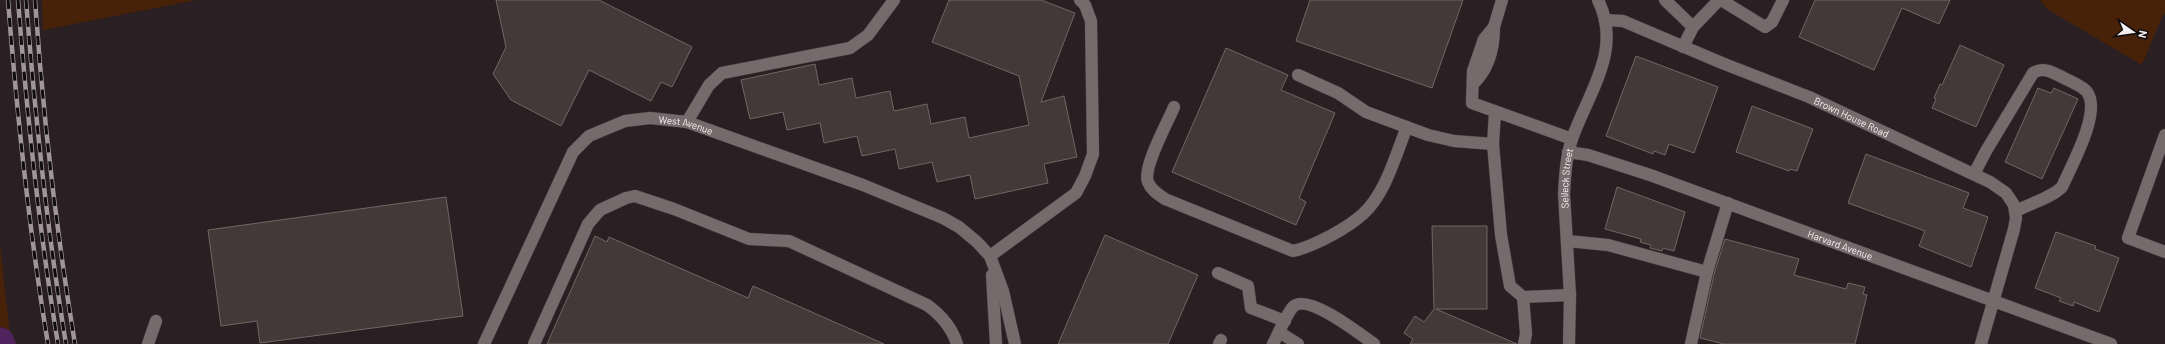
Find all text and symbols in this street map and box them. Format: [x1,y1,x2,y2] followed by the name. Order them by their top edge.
[2113,12,2153,52] north arrow
[2136,29,2150,39] text: N
[1812,94,1891,140] street label: Brown House Road
[658,113,715,137] street label: West Avenue
[1558,147,1575,209] street label: Selleck Street
[1806,227,1874,262] street label: Harvard Avenue

